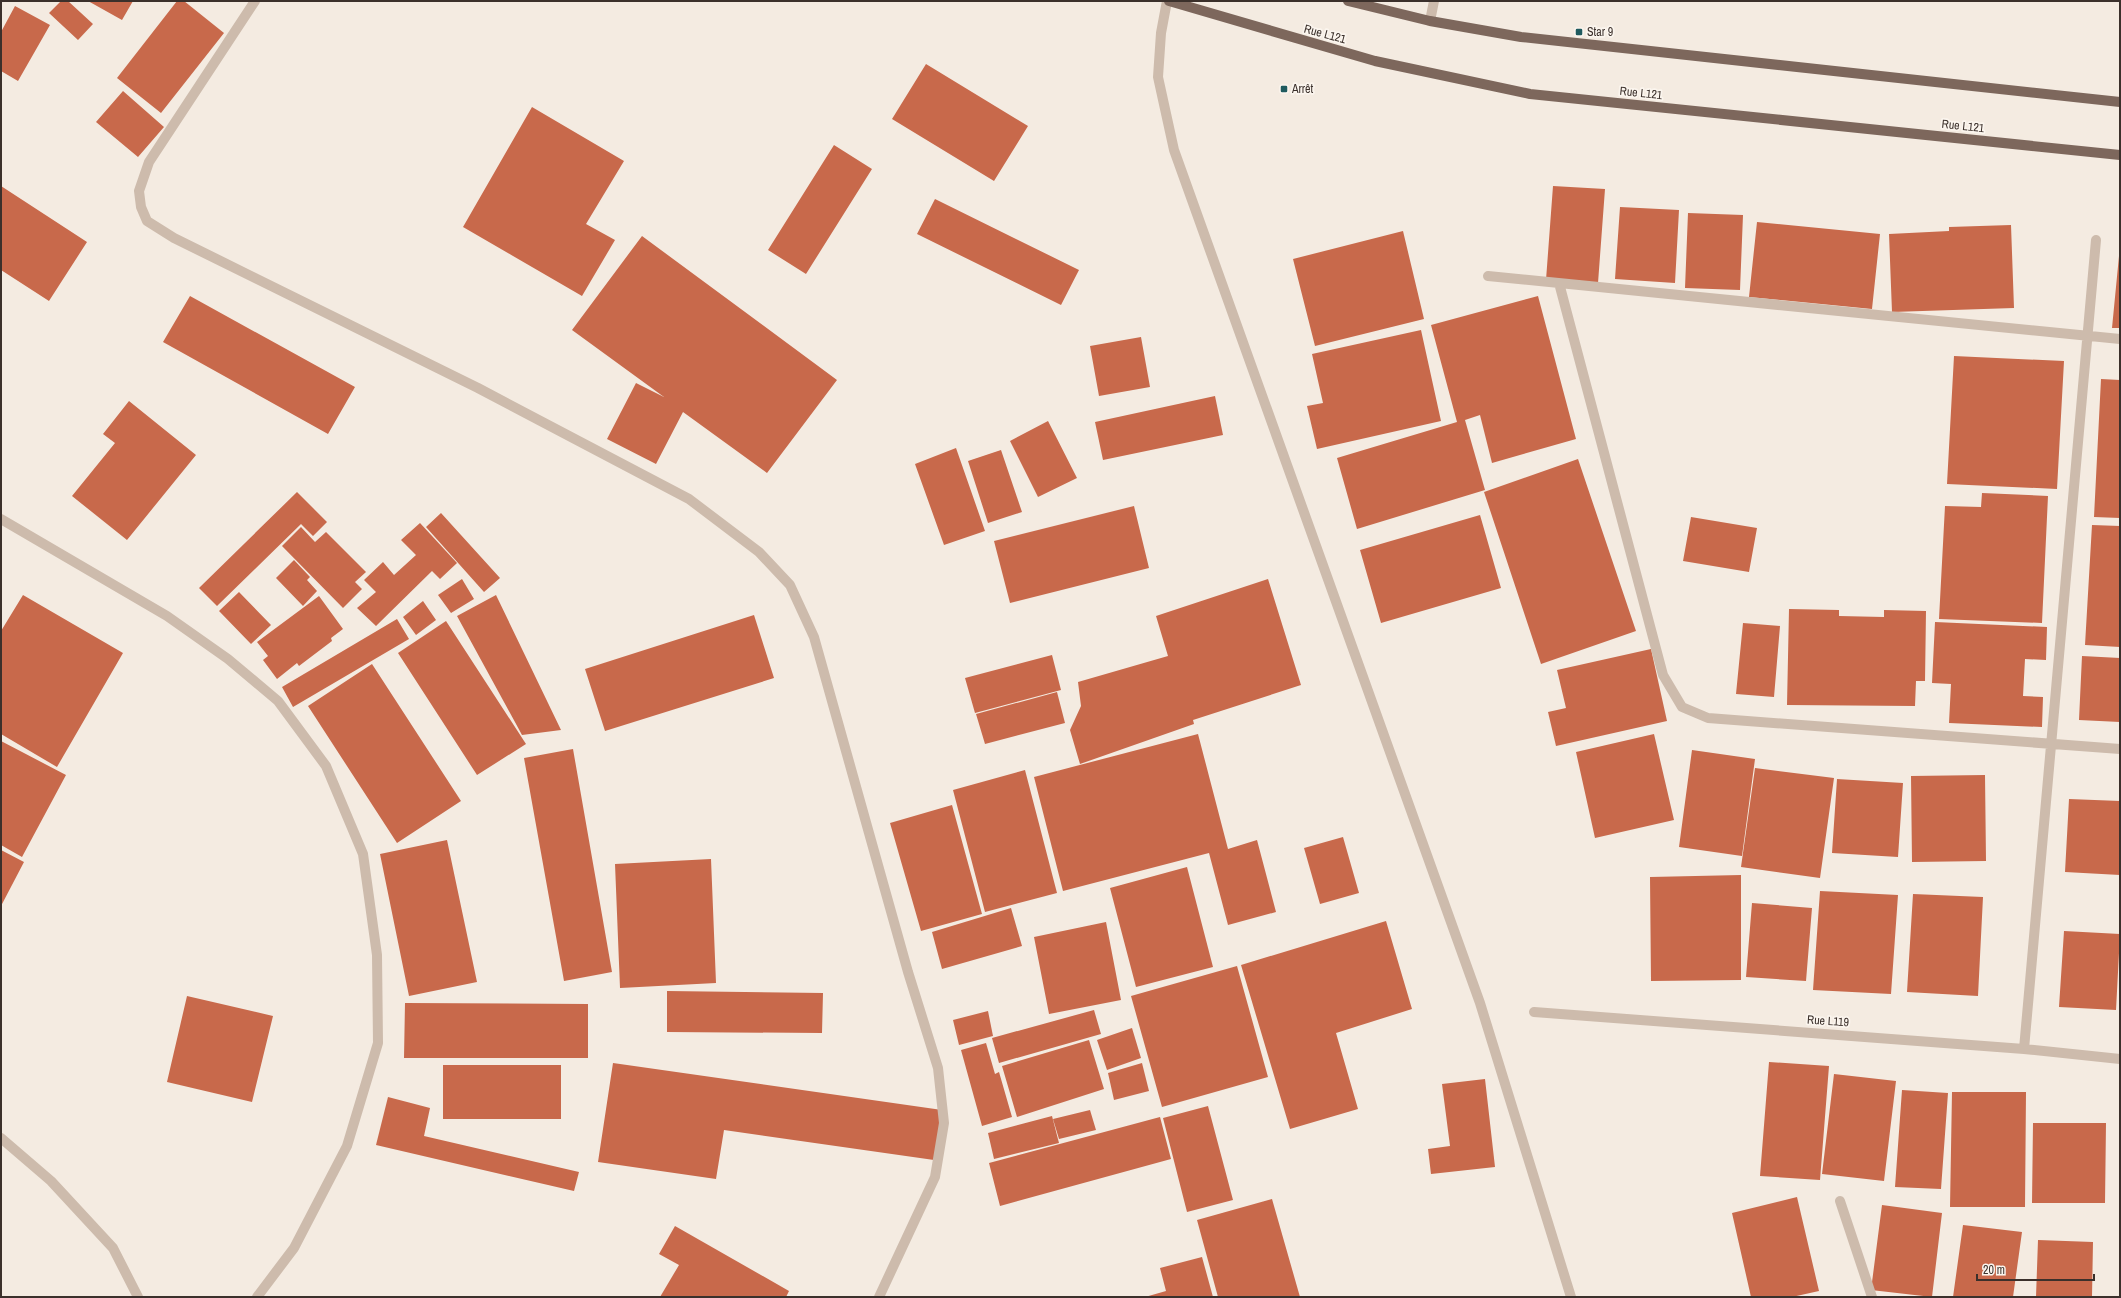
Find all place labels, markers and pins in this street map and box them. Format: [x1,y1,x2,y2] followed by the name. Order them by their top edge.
[1587,24,1613,40] place label: Star 9
[1574,27,1584,37] marker: Star 9
[1291,81,1314,97] place label: Arrêt
[1279,84,1289,94] marker: Arrêt

